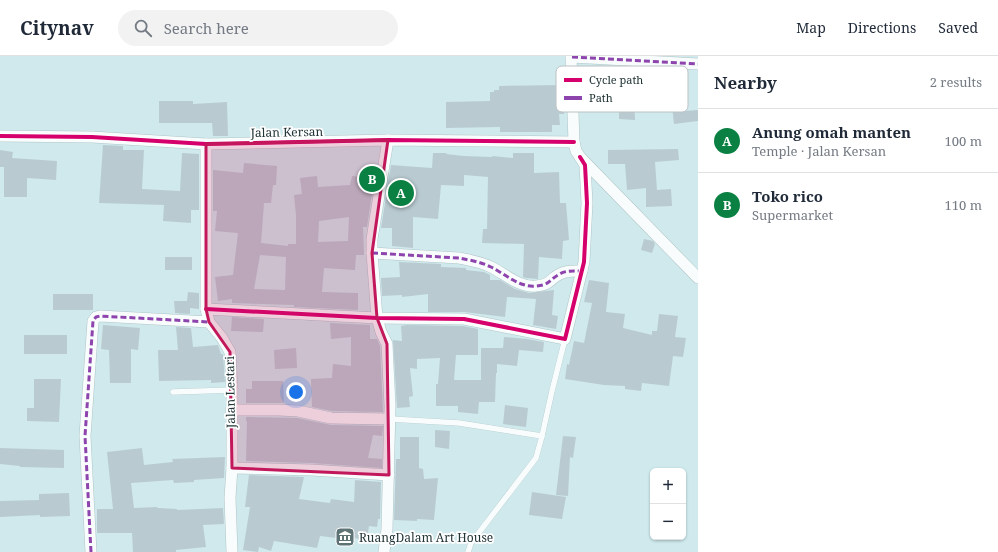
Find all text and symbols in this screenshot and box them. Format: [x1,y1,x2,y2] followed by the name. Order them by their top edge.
[118,10,398,46] search box
[20,15,94,41] text: Citynav
[132,17,154,39] icon: search
[164,18,249,38] text: Search here
[796,18,826,37] text: Map
[848,18,916,37] text: Directions
[938,18,978,37] text: Saved
[556,66,688,112] legend
[714,71,777,94] text: Nearby
[589,72,643,87] text: Cycle path
[930,73,982,91] text: 2 results
[589,90,613,105] text: Path
[752,122,911,142] text: Anung omah manten
[250,123,324,141] street label: Jalan Kersan
[722,132,732,150] text: A
[945,132,982,150] text: 100 m
[752,142,886,160] text: Temple · Jalan Kersan
[359,164,385,194] pin: B
[388,178,414,208] pin: A
[752,186,823,206] text: Toko rico
[723,196,731,214] text: B
[945,196,982,214] text: 110 m
[752,206,833,224] text: Supermarket
[221,356,239,429] street label: Jalan Lestari
[286,382,306,402] your location
[650,468,686,540] map controls
[650,468,686,504] button: +
[650,504,686,540] button: −
[334,526,356,548] museum icon: RuangDalam Art House
[359,529,493,546] place label: RuangDalam Art House

